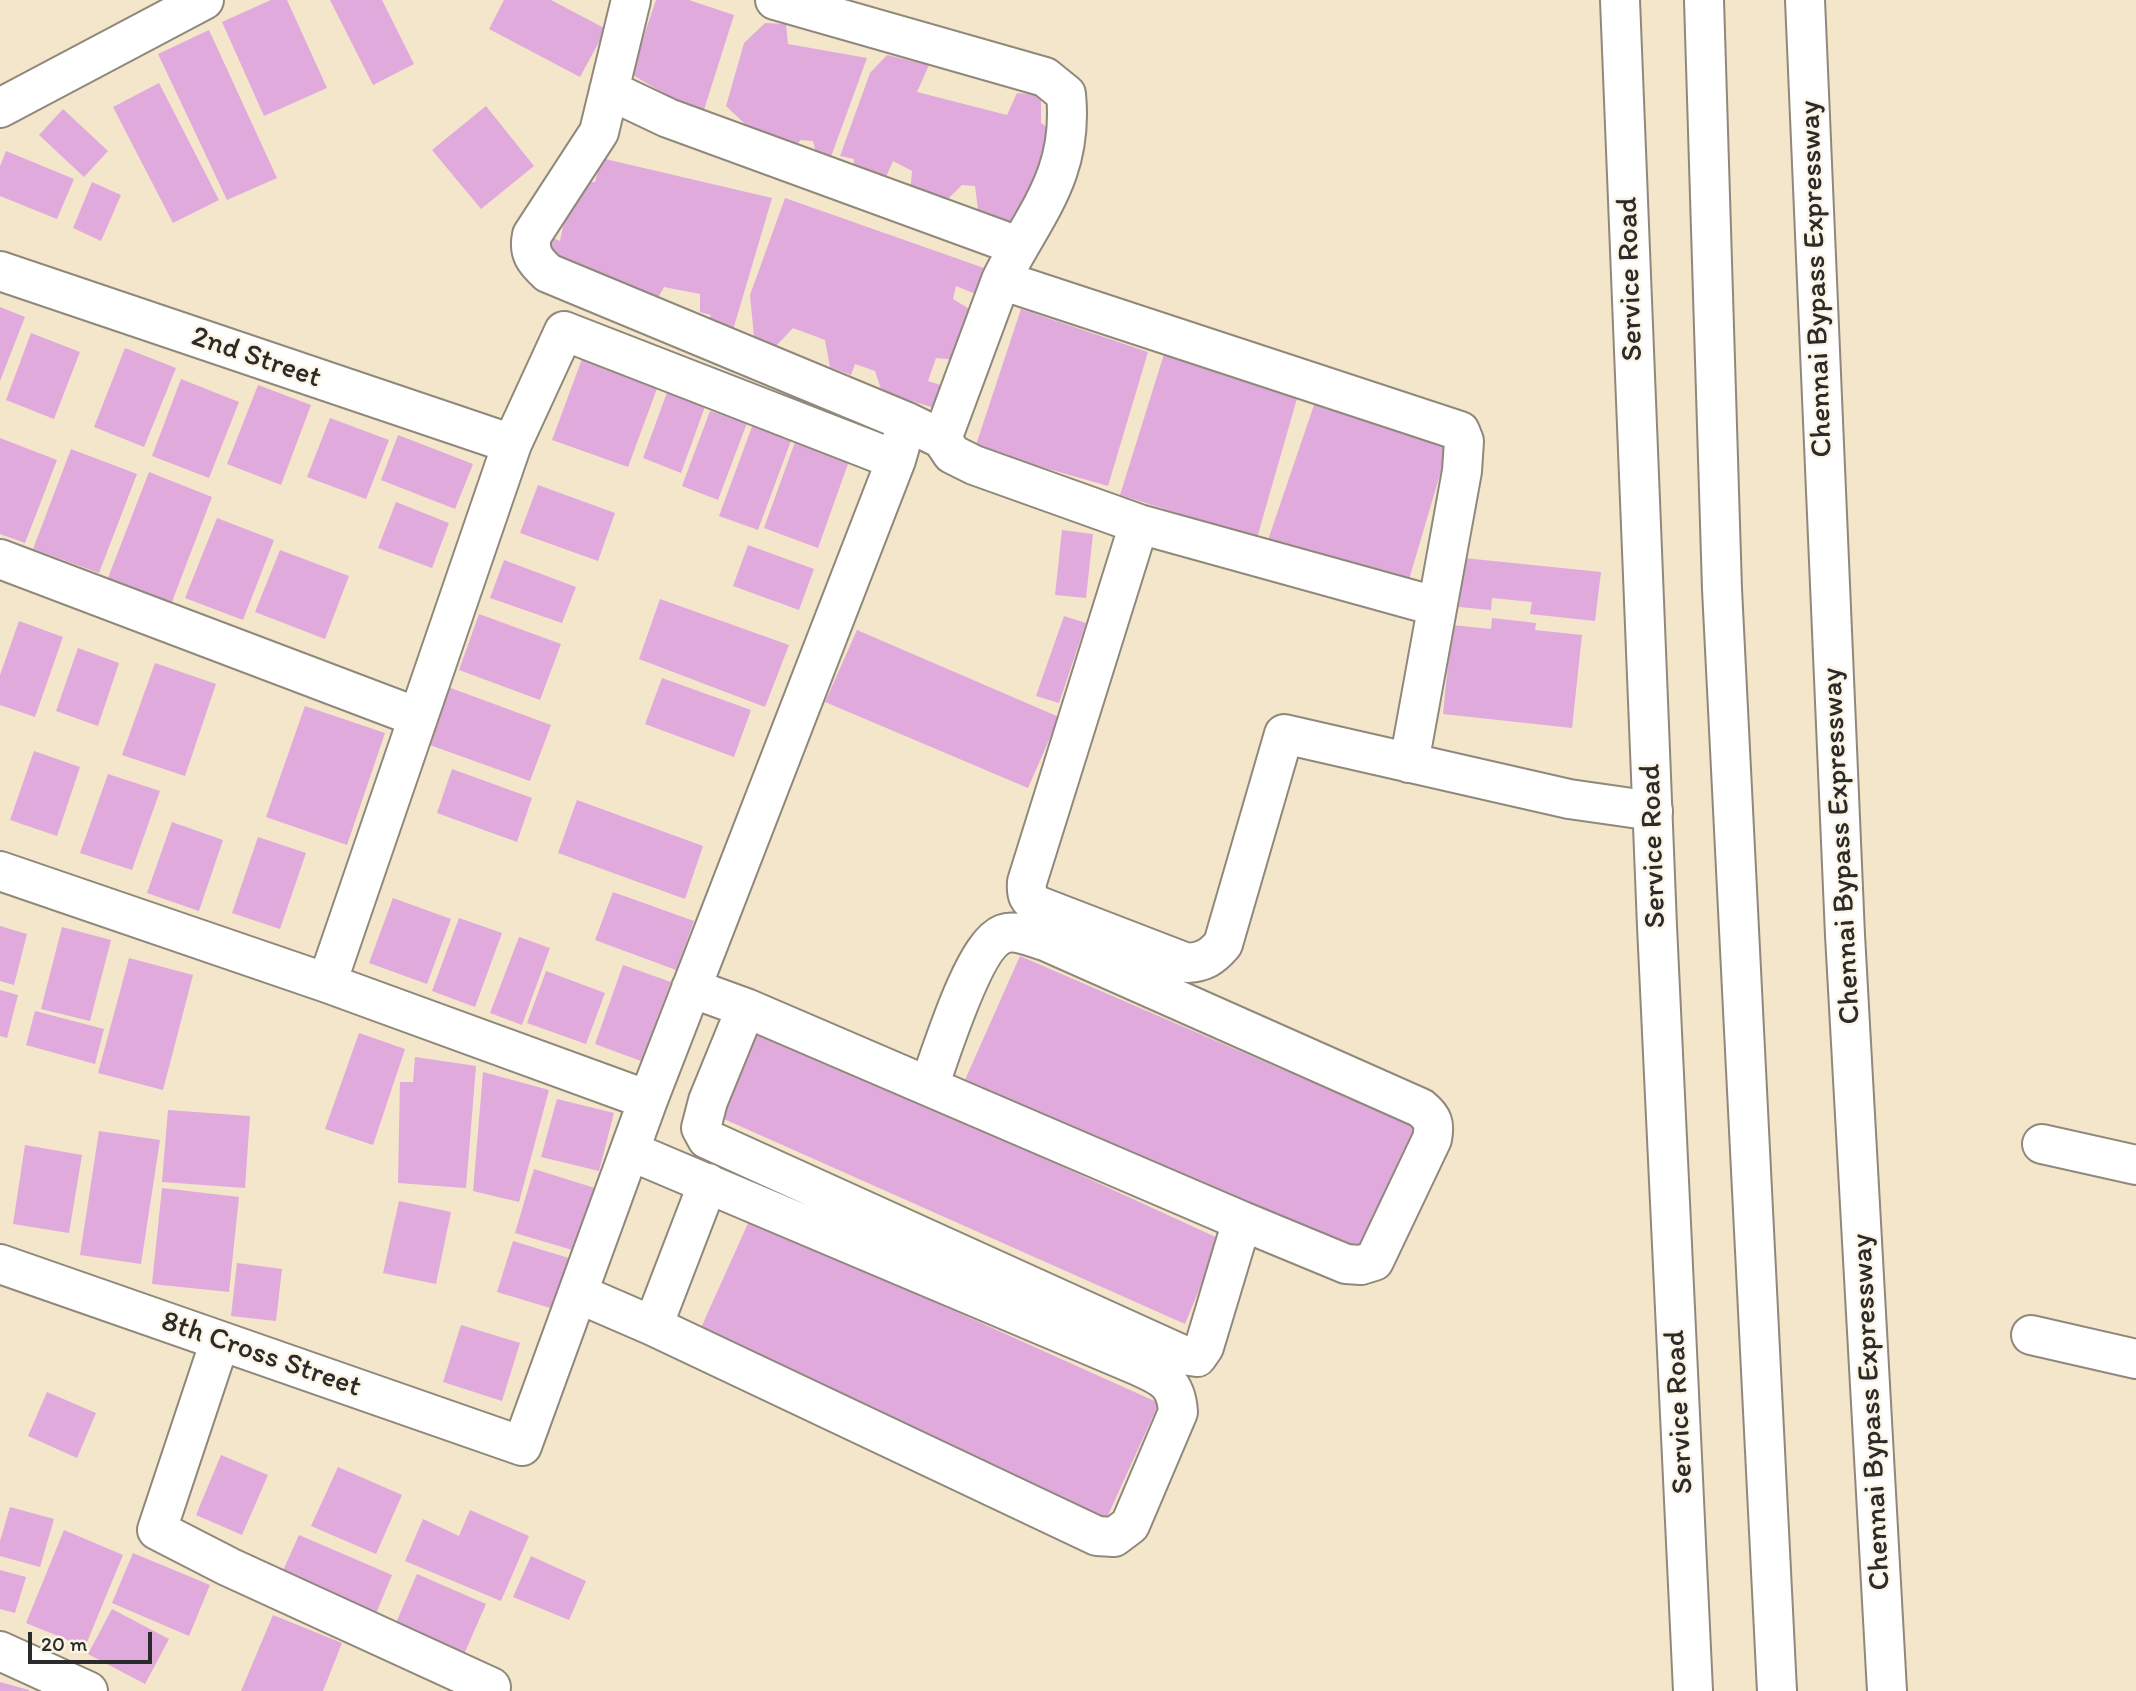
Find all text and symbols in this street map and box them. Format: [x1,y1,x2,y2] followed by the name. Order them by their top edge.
[1793,100,1841,458] street label: Chennai Bypass Expressway
[1610,196,1652,362] street label: Service Road
[186,319,326,397] street label: 2nd Street
[1815,667,1869,1025] street label: Chennai Bypass Expressway
[1633,763,1675,929] street label: Service Road
[1845,1233,1899,1591] street label: Chennai Bypass Expressway
[156,1304,366,1406] street label: 8th Cross Street
[1658,1329,1702,1495] street label: Service Road
[32,1618,156,1662] scale bar
[41,1631,87,1656] text: 20 m

